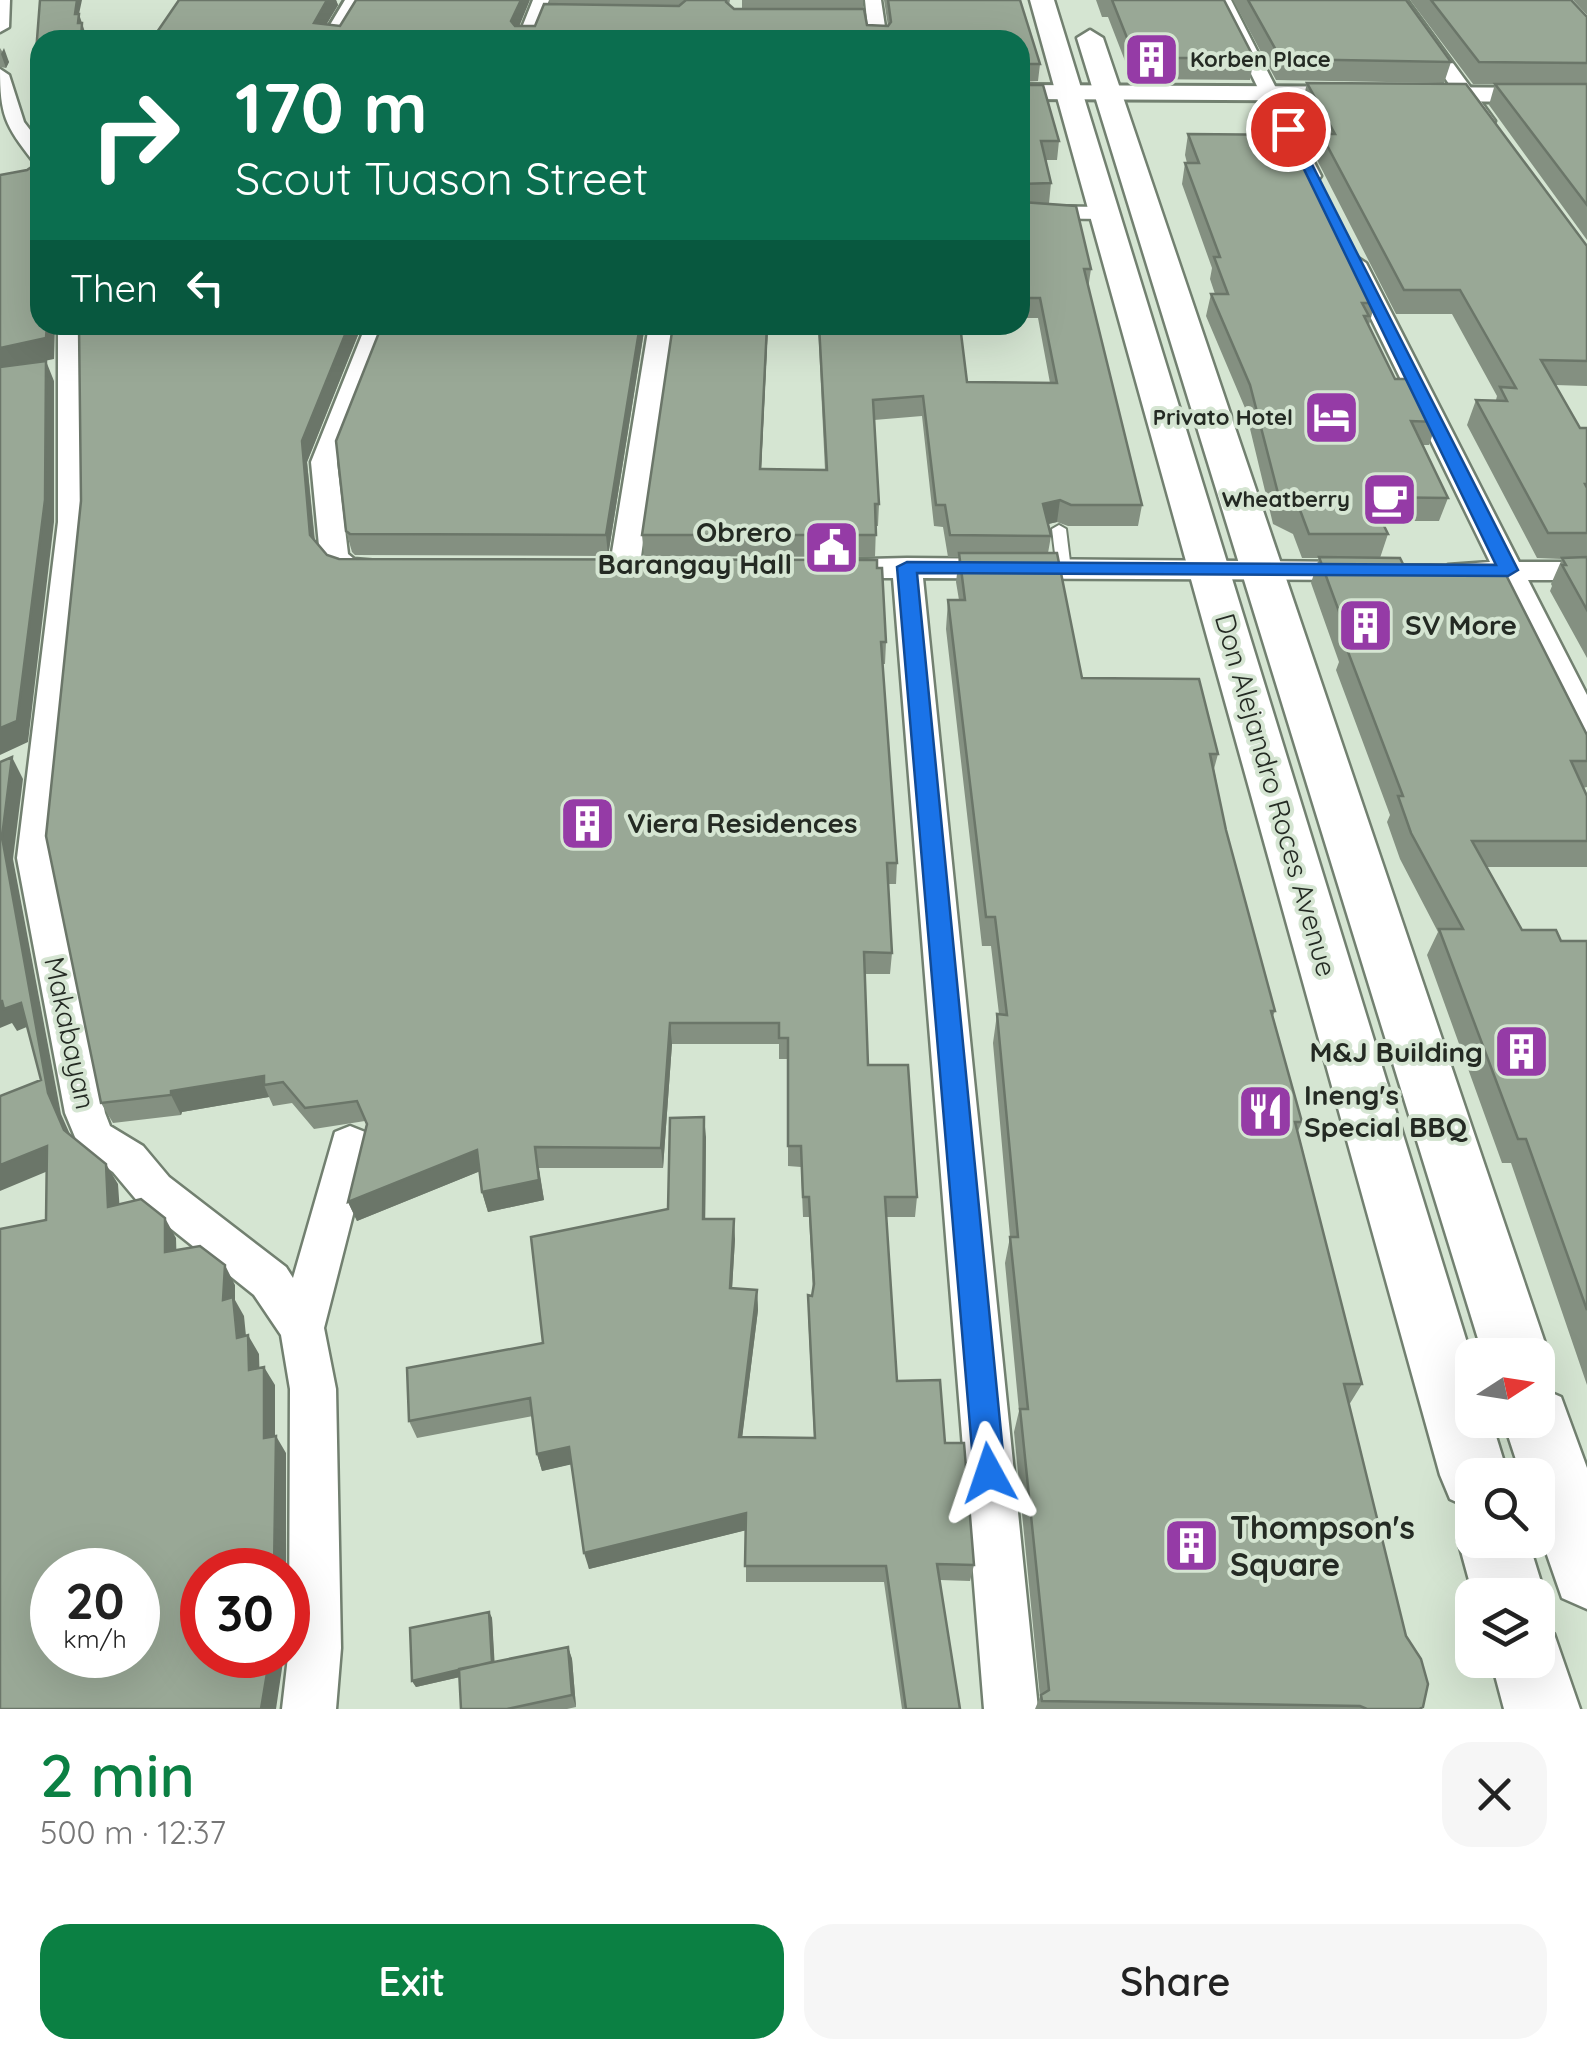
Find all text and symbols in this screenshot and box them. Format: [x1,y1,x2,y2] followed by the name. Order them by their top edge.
[1121,29,1181,89] building icon: Korben Place
[1190,45,1331,73] place label: Korben Place
[235,63,428,151] text: 170 m
[70,70,200,200] icon: right
[1246,87,1331,172] pin
[1261,102,1316,157] icon: arrive
[235,150,648,206] text: Scout Tuason Street
[178,260,233,315] icon: left
[70,264,158,312] text: Then
[1302,387,1362,447] hotel icon: Privato Hotel
[1153,403,1293,431] place label: Privato Hotel
[1359,469,1419,529] cafe icon: Wheatberry
[1222,485,1350,513] place label: Wheatberry
[598,514,792,581] place label: Obrero Barangay Hall
[801,518,861,578] public building icon: Obrero Barangay Hall
[1336,595,1396,655] building icon: SV More
[1405,607,1517,642] place label: SV More
[1208,609,1345,980] street label: Don Alejandro Roces Avenue
[558,793,618,853] building icon: Viera Residences
[627,805,857,840] place label: Viera Residences
[37,953,104,1112] street label: Makabayan
[1492,1022,1552,1082] building icon: M&J Building
[1310,1034,1483,1069] place label: M&J Building
[1304,1077,1468,1144] place label: Ineng's Special BBQ
[1235,1081,1295,1141] restaurant icon: Ineng's Special BBQ
[1455,1338,1555,1438] north arrow
[1455,1338,1555,1678] map controls
[937,1421,1041,1525] position arrow
[1455,1458,1555,1558] button: search
[1230,1507,1415,1584] place label: Thompson's Square
[1161,1516,1221,1576] building icon: Thompson's Square
[180,1548,310,1678] speed limit sign: 30
[65,1569,125,1632] text: 20
[1455,1578,1555,1678] button: layers
[63,1623,127,1654] text: km/h
[40,1737,195,1812] text: 2 min
[1442,1742,1547,1847] button: close
[40,1812,226,1852] text: 500 m · 12:37
[40,1924,784,2039] button: Exit
[804,1924,1547,2039] button: Share

